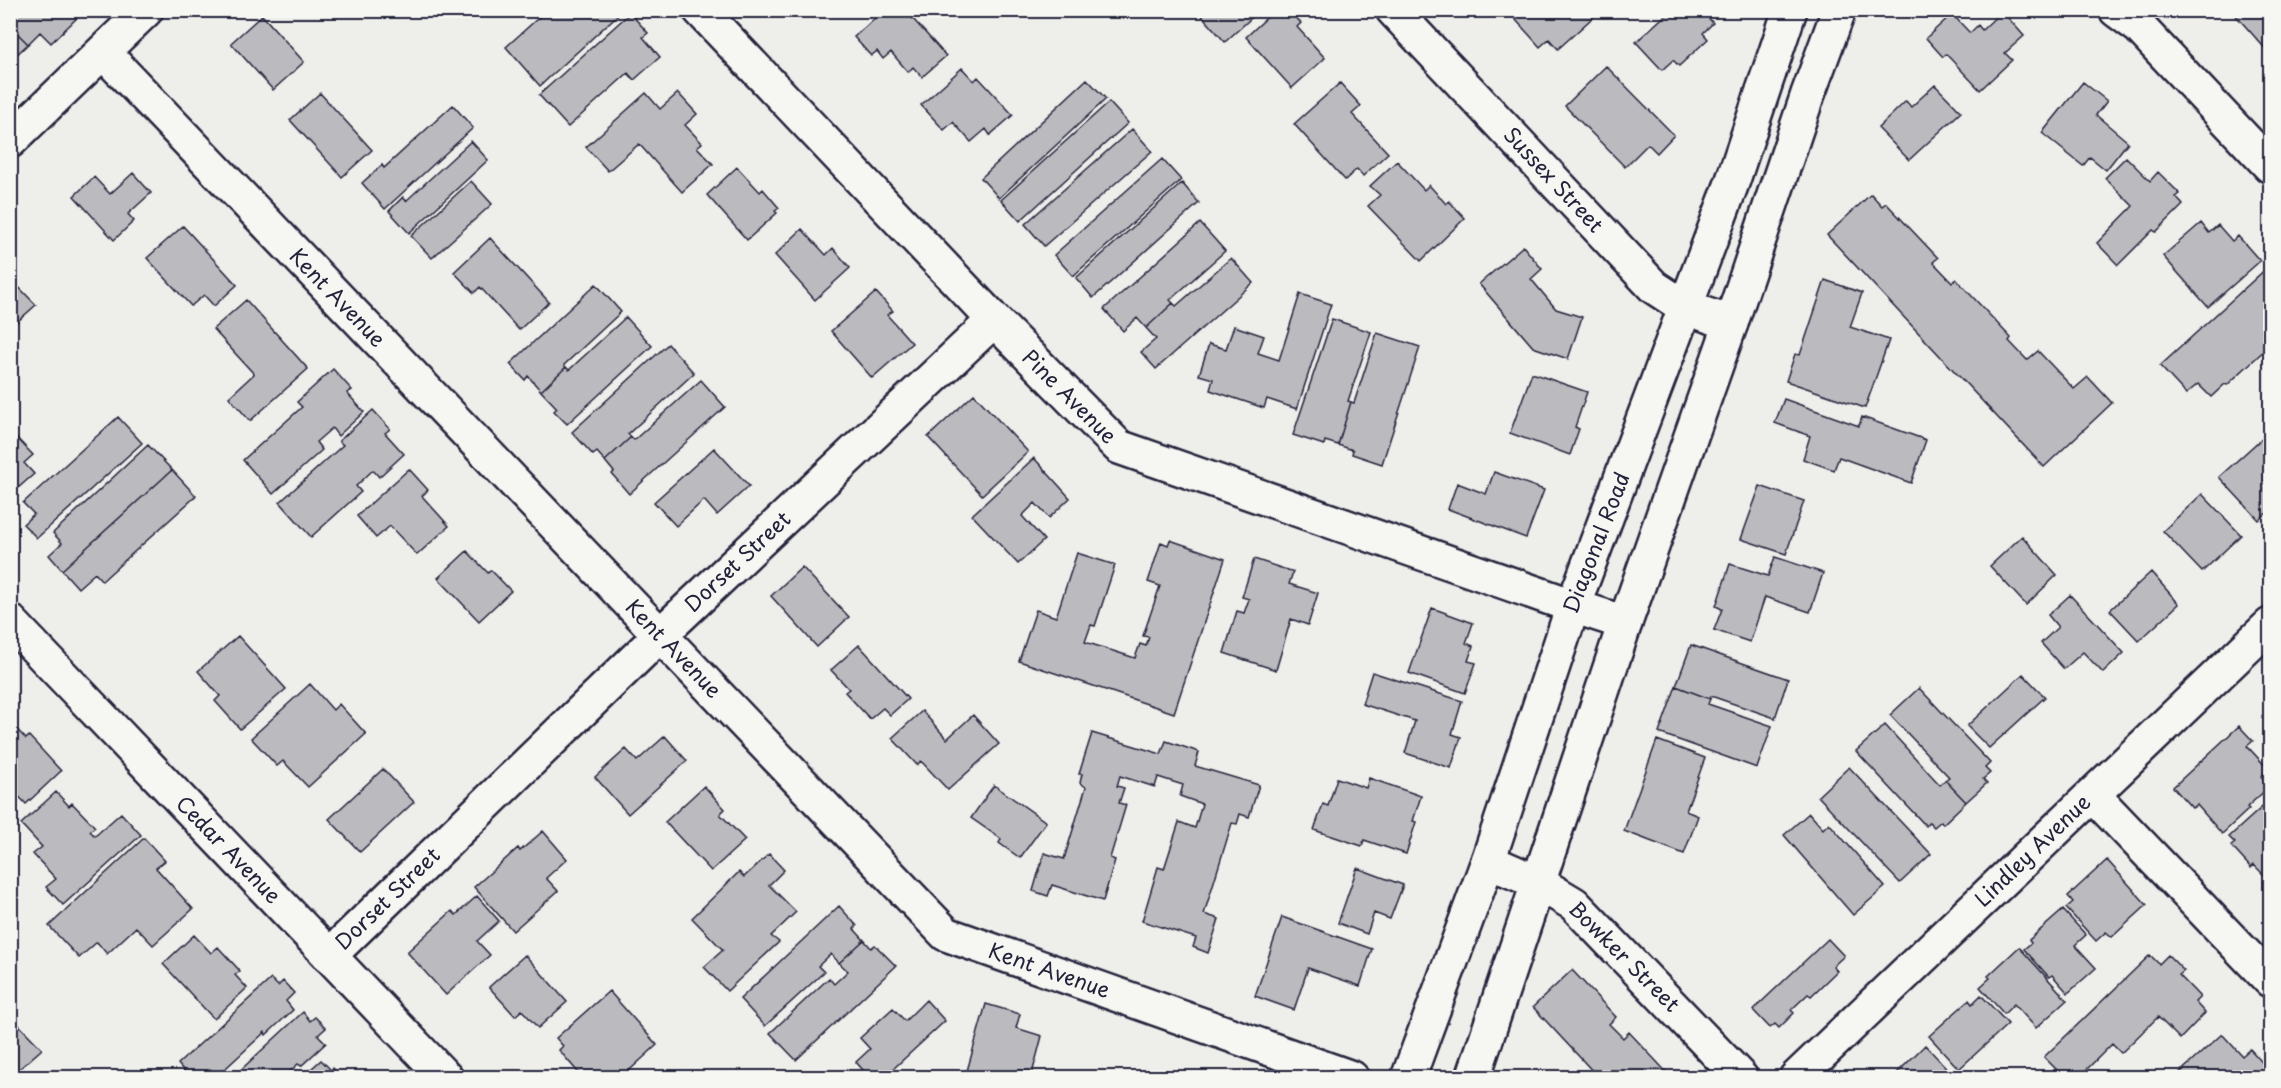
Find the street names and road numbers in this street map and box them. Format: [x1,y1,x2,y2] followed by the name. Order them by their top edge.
[1497,119,1612,239] street label: Sussex Street
[283,240,394,353] street label: Kent Avenue
[1016,341,1125,450] street label: Pine Avenue
[1554,467,1637,618] street label: Diagonal Road
[676,503,797,619] street label: Dorset Street
[619,591,730,704] street label: Kent Avenue
[1966,786,2097,913] street label: Lindley Avenue
[170,787,289,910] street label: Cedar Avenue
[327,839,447,956] street label: Dorset Street
[1563,893,1688,1018] street label: Bowker Street
[985,933,1115,1005] street label: Kent Avenue

